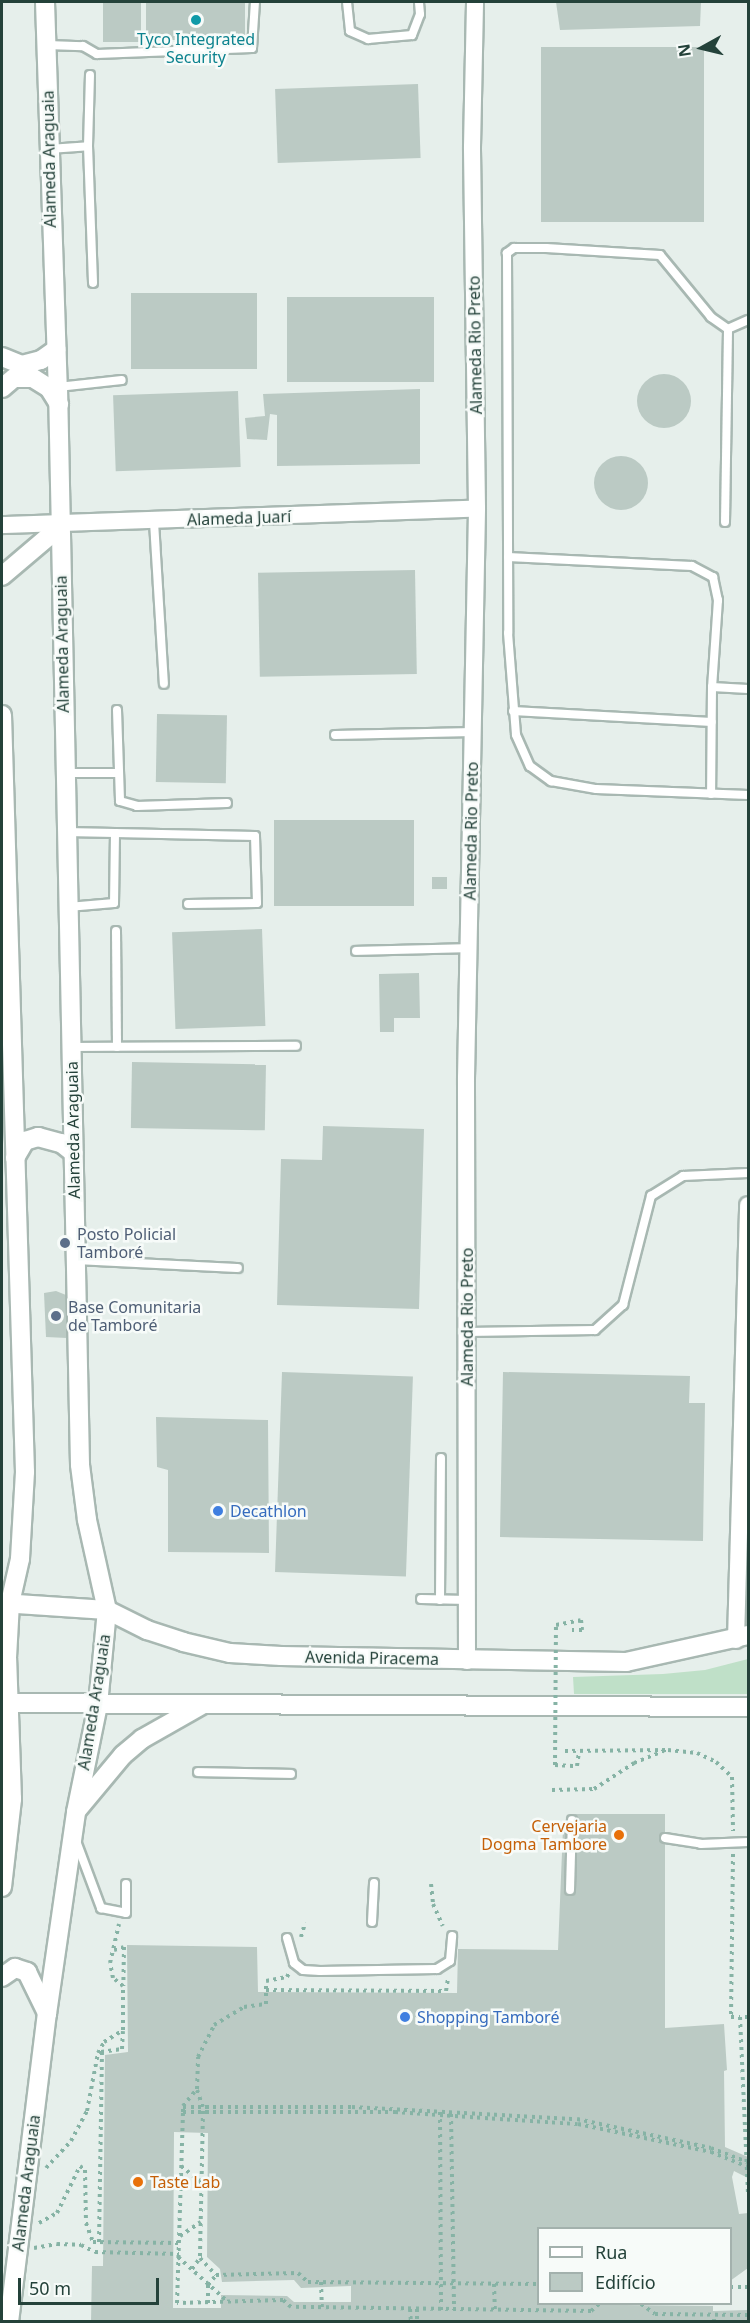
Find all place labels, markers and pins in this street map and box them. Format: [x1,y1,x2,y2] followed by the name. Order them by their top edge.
[189,13,203,27] marker: Tyco Integrated Security
[137,29,255,67] place label: Tyco Integrated Security
[77,1224,176,1262] place label: Posto Policial Tamboré
[58,1236,72,1250] marker: Posto Policial Tamboré
[68,1297,201,1335] place label: Base Comunitaria de Tamboré
[49,1309,63,1323] marker: Base Comunitaria de Tamboré
[230,1501,307,1521] place label: Decathlon
[211,1504,225,1518] marker: Decathlon
[481,1816,607,1854] place label: Cervejaria Dogma Tambore
[612,1828,626,1842] marker: Cervejaria Dogma Tambore
[417,2007,559,2027] place label: Shopping Tamboré
[398,2010,412,2024] marker: Shopping Tamboré
[150,2172,220,2192] place label: Taste Lab
[131,2175,145,2189] marker: Taste Lab

